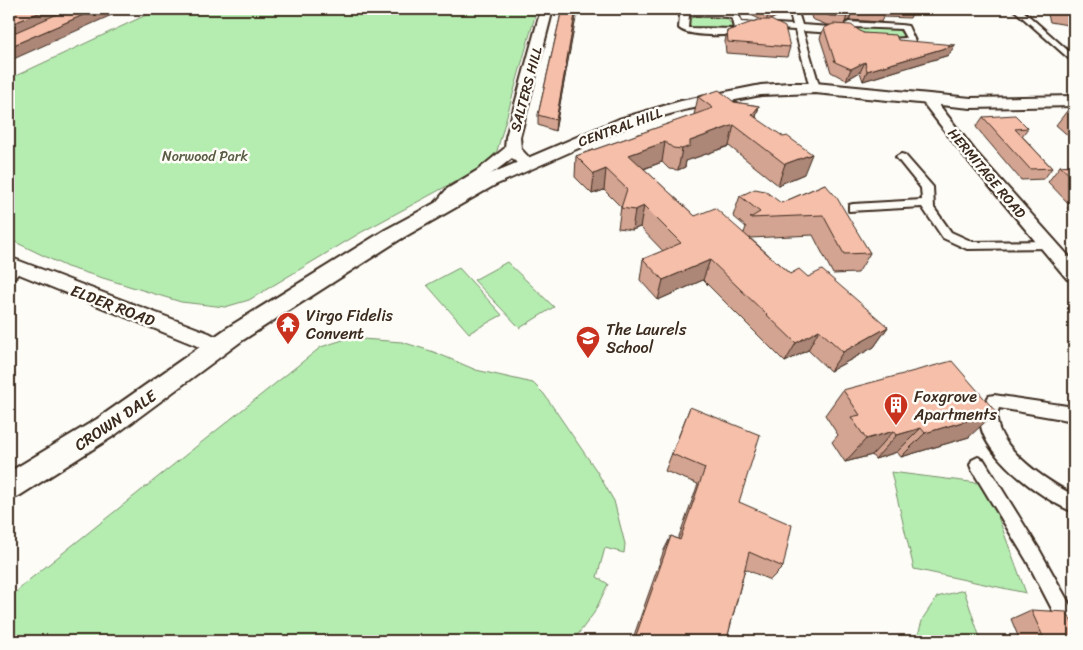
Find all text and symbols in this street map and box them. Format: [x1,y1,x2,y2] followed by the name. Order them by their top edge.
[503,43,550,135] street label: SALTERS HILL
[574,100,666,154] street label: CENTRAL HILL
[941,122,1033,225] street label: HERMITAGE ROAD
[162,144,249,169] park label: Norwood Park
[66,276,160,335] street label: ELDER ROAD
[306,301,394,348] place label: Virgo Fidelis Convent
[275,311,301,345] temple icon: Virgo Fidelis Convent
[606,315,687,362] place label: The Laurels School
[575,325,601,359] school or university icon: The Laurels School
[68,381,163,459] street label: CROWN DALE
[913,382,998,429] place label: Foxgrove Apartments
[883,392,909,426] building icon: Foxgrove Apartments

